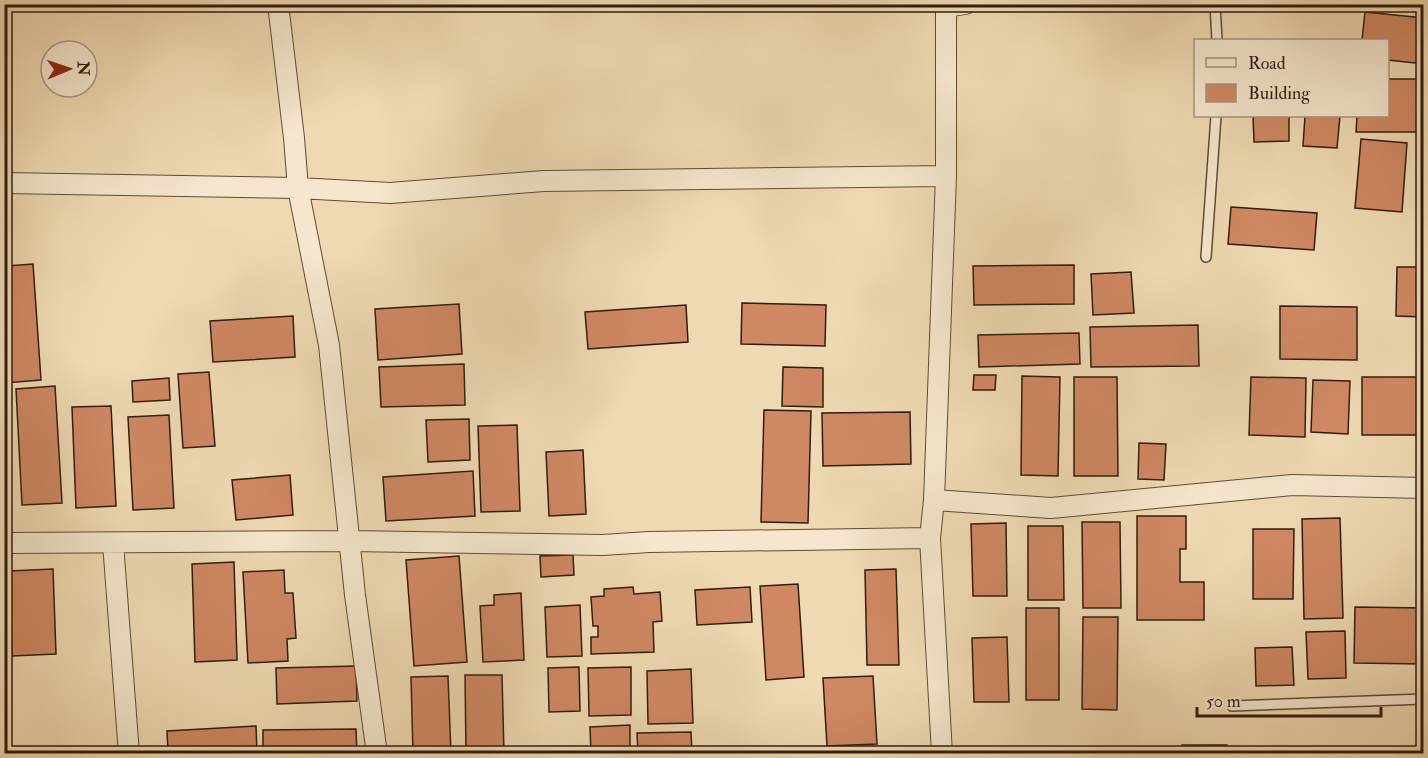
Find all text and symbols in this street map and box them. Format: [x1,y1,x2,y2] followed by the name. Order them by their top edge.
[39,39,99,99] north arrow
[1194,39,1389,117] legend
[1248,52,1286,75] text: Road
[73,60,93,77] text: N
[1248,82,1311,105] text: Building
[1197,680,1382,718] scale bar
[1206,690,1241,713] text: 50 m

